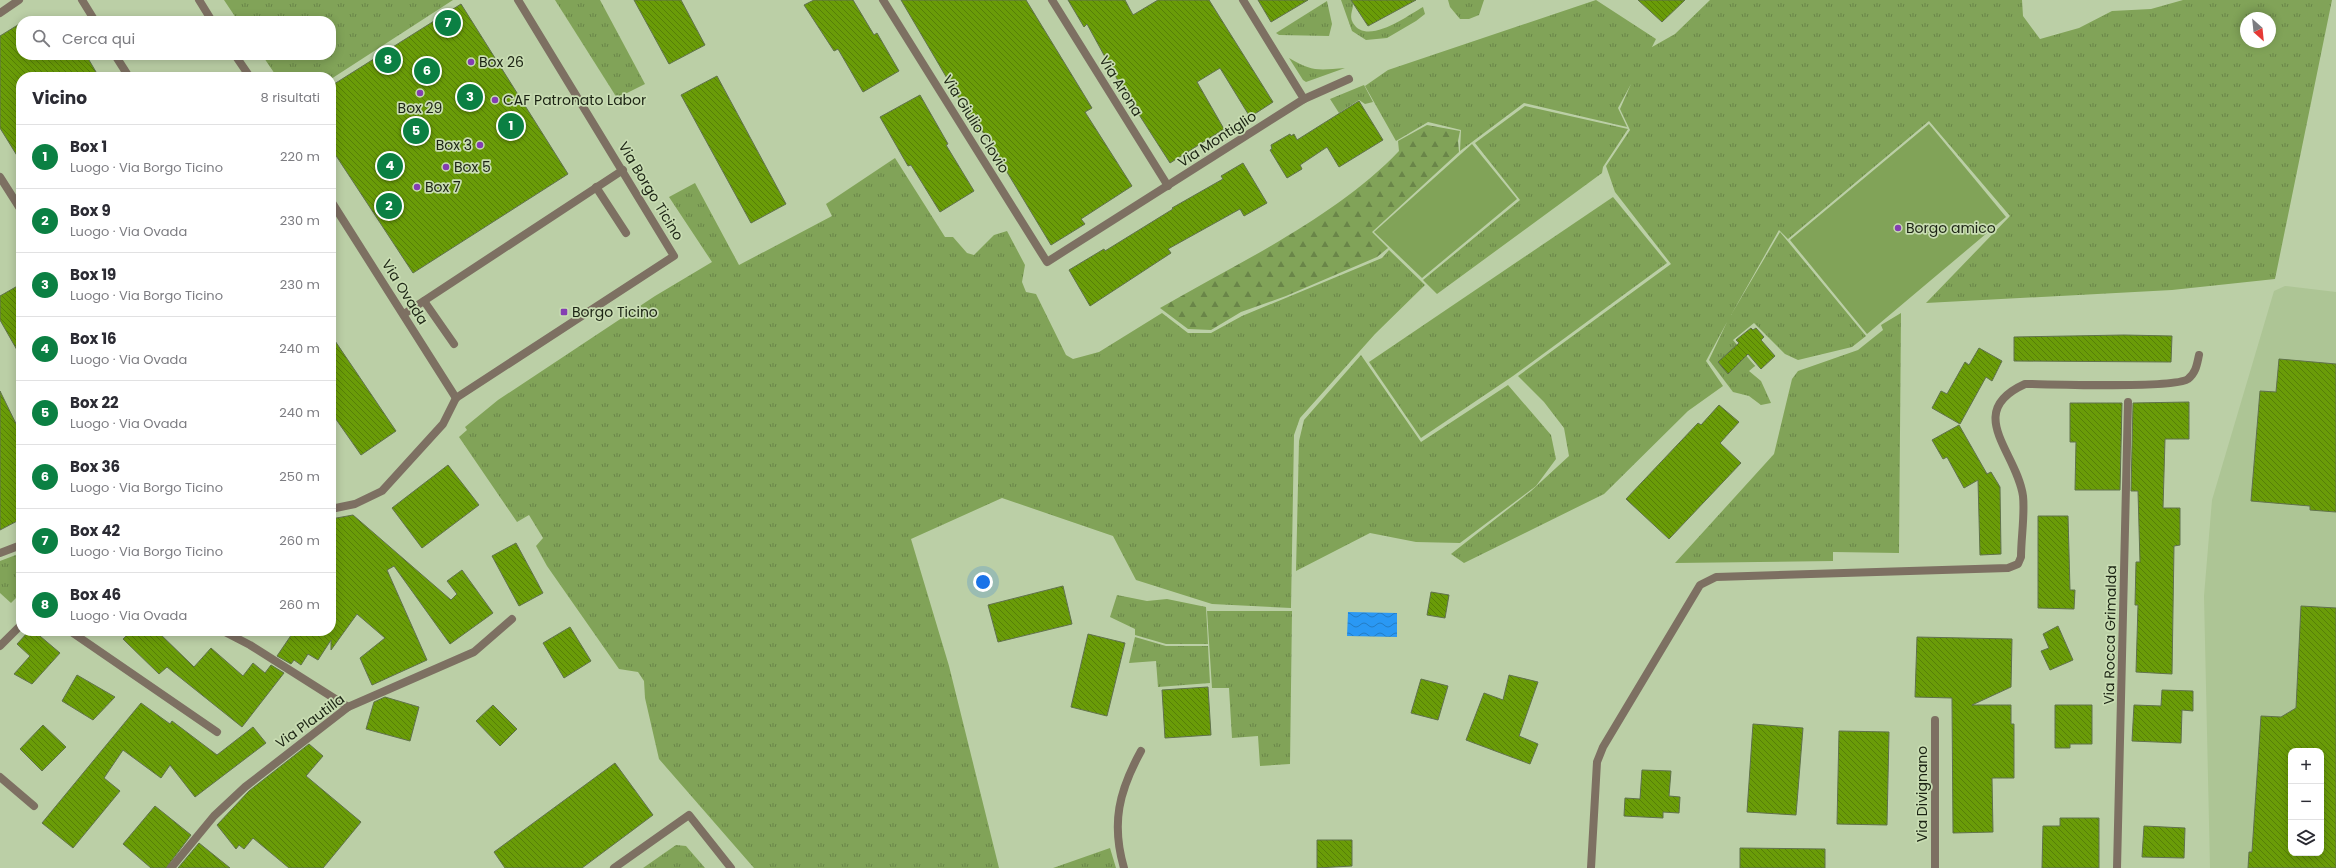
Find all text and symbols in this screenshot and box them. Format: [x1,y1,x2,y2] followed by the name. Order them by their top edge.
[435,8,461,38] pin: 7
[2240,12,2276,48] north arrow
[16,16,336,60] search box
[30,27,52,49] icon: search
[62,28,135,49] text: Cerca qui
[375,45,401,75] pin: 8
[479,52,524,72] place label: Box 26
[1094,52,1148,120] street label: Via Arona
[414,56,440,86] pin: 6
[466,57,476,67] marker: Box 26
[938,71,1014,177] street label: Via Giulio Clovio
[457,82,483,112] pin: 3
[32,86,87,110] text: Vicino
[261,88,320,107] text: 8 risultati
[415,88,425,98] marker: Box 29
[503,90,646,110] place label: CAF Patronato Labor
[490,95,500,105] marker: CAF Patronato Labor
[398,98,442,118] place label: Box 29
[1174,106,1260,172] street label: Via Montiglio
[498,111,524,141] pin: 1
[403,116,429,146] pin: 5
[436,135,472,155] place label: Box 3
[70,136,107,157] text: Box 1
[614,138,688,244] street label: Via Borgo Ticino
[475,140,485,150] marker: Box 3
[43,147,47,166] text: 1
[280,147,320,166] text: 220 m
[377,151,403,181] pin: 4
[454,157,491,177] place label: Box 5
[70,158,223,177] text: Luogo · Via Borgo Ticino
[441,162,451,172] marker: Box 5
[425,177,461,197] place label: Box 7
[412,182,422,192] marker: Box 7
[376,191,402,221] pin: 2
[70,200,111,221] text: Box 9
[41,211,49,230] text: 2
[280,211,320,230] text: 230 m
[1906,218,1996,238] place label: Borgo amico
[70,222,187,241] text: Luogo · Via Ovada
[1893,223,1903,233] marker: Borgo amico
[377,256,433,328] street label: Via Ovada
[70,264,116,285] text: Box 19
[41,275,49,294] text: 3
[280,275,320,294] text: 230 m
[70,286,223,305] text: Luogo · Via Borgo Ticino
[572,302,658,322] place label: Borgo Ticino
[559,307,569,317] marker: Borgo Ticino
[70,328,117,349] text: Box 16
[41,339,49,358] text: 4
[279,339,320,358] text: 240 m
[70,350,187,369] text: Luogo · Via Ovada
[70,392,119,413] text: Box 22
[41,403,49,422] text: 5
[279,403,320,422] text: 240 m
[70,414,187,433] text: Luogo · Via Ovada
[70,456,120,477] text: Box 36
[41,467,49,486] text: 6
[279,467,320,486] text: 250 m
[70,478,223,497] text: Luogo · Via Borgo Ticino
[70,520,120,541] text: Box 42
[42,531,48,550] text: 7
[279,531,320,550] text: 260 m
[70,542,223,561] text: Luogo · Via Borgo Ticino
[2099,565,2121,705] street label: Via Rocca Grimalda
[973,572,993,592] your location
[70,584,121,605] text: Box 46
[41,595,49,614] text: 8
[279,595,320,614] text: 260 m
[70,606,187,625] text: Luogo · Via Ovada
[271,689,349,753] street label: Via Plautilla
[1912,746,1932,842] street label: Via Divignano
[2288,748,2324,856] map controls
[2288,748,2324,784] button: +
[2288,784,2324,820] button: −
[2288,820,2324,856] button: layers

